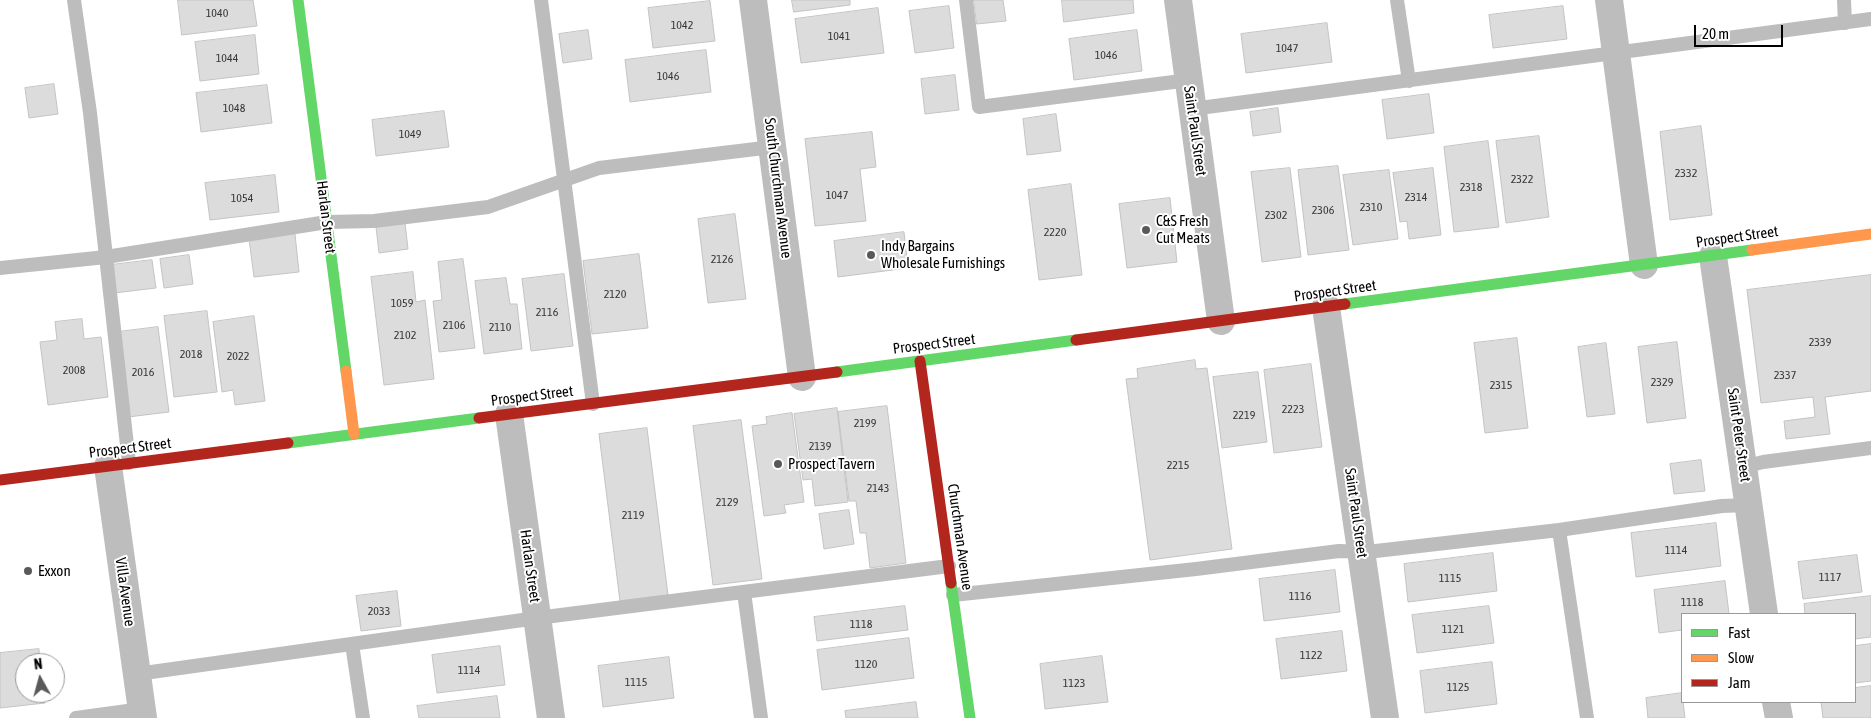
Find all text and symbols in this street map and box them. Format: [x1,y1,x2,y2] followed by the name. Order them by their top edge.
[206,6,228,20] house number: 1040
[1696,15,1785,47] scale bar
[671,18,693,32] house number: 1042
[1702,25,1729,42] text: 20 m
[828,29,850,43] house number: 1041
[1276,41,1298,55] house number: 1047
[1095,48,1117,62] house number: 1046
[216,51,238,65] house number: 1044
[657,69,679,83] house number: 1046
[1180,85,1210,177] street label: Saint Paul Street
[223,101,245,115] house number: 1048
[760,117,796,259] street label: South Churchman Avenue
[399,127,421,141] house number: 1049
[1675,166,1697,180] house number: 2332
[1511,172,1533,186] house number: 2322
[313,180,339,254] street label: Harlan Street
[1460,180,1482,194] house number: 2318
[826,188,848,202] house number: 1047
[1405,190,1427,204] house number: 2314
[231,191,253,205] house number: 1054
[1360,200,1382,214] house number: 2310
[1312,203,1334,217] house number: 2306
[1265,208,1287,222] house number: 2302
[1156,212,1210,247] place label: C&S Fresh Cut Meats
[1695,222,1779,252] street label: Prospect Street
[1140,224,1152,236] marker: C&S Fresh Cut Meats
[1044,225,1066,239] house number: 2220
[881,237,1005,272] place label: Indy Bargains Wholesale Furnishings
[865,249,877,261] marker: Indy Bargains Wholesale Furnishings
[711,252,733,266] house number: 2126
[1293,276,1377,306] street label: Prospect Street
[604,287,626,301] house number: 2120
[391,296,413,310] house number: 1059
[536,305,558,319] house number: 2116
[443,318,465,332] house number: 2106
[489,320,511,334] house number: 2110
[394,328,416,342] house number: 2102
[892,330,976,358] street label: Prospect Street
[1809,335,1831,349] house number: 2339
[180,347,202,361] house number: 2018
[227,349,249,363] house number: 2022
[63,363,85,377] house number: 2008
[132,365,154,379] house number: 2016
[1774,368,1796,382] house number: 2337
[1651,375,1673,389] house number: 2329
[1490,378,1512,392] house number: 2315
[490,382,574,410] street label: Prospect Street
[1723,387,1755,483] street label: Saint Peter Street
[1282,402,1304,416] house number: 2223
[1233,408,1255,422] house number: 2219
[854,416,876,430] house number: 2199
[88,434,172,462] street label: Prospect Street
[809,439,831,453] house number: 2139
[788,455,875,473] place label: Prospect Tavern
[772,458,784,470] marker: Prospect Tavern
[1167,458,1189,472] house number: 2215
[1341,467,1371,559] street label: Saint Paul Street
[867,481,889,495] house number: 2143
[944,483,976,591] street label: Churchman Avenue
[716,495,738,509] house number: 2129
[622,508,644,522] house number: 2119
[516,528,544,604] street label: Harlan Street
[1665,543,1687,557] house number: 1114
[111,556,139,628] street label: Villa Avenue
[38,562,71,580] place label: Exxon
[22,565,34,577] marker: Exxon
[1819,570,1841,584] house number: 1117
[1439,571,1461,585] house number: 1115
[1289,589,1311,603] house number: 1116
[1681,595,1703,609] house number: 1118
[368,604,390,618] house number: 2033
[1681,613,1856,703] legend
[850,617,872,631] house number: 1118
[1442,622,1464,636] house number: 1121
[1728,624,1750,641] text: Fast
[1300,648,1322,662] house number: 1122
[1728,649,1754,666] text: Slow
[15,653,65,703] north arrow
[33,656,43,673] text: N
[855,657,877,671] house number: 1120
[458,663,480,677] house number: 1114
[1728,674,1751,691] text: Jam
[625,675,647,689] house number: 1115
[1063,676,1085,690] house number: 1123
[1447,680,1469,694] house number: 1125

